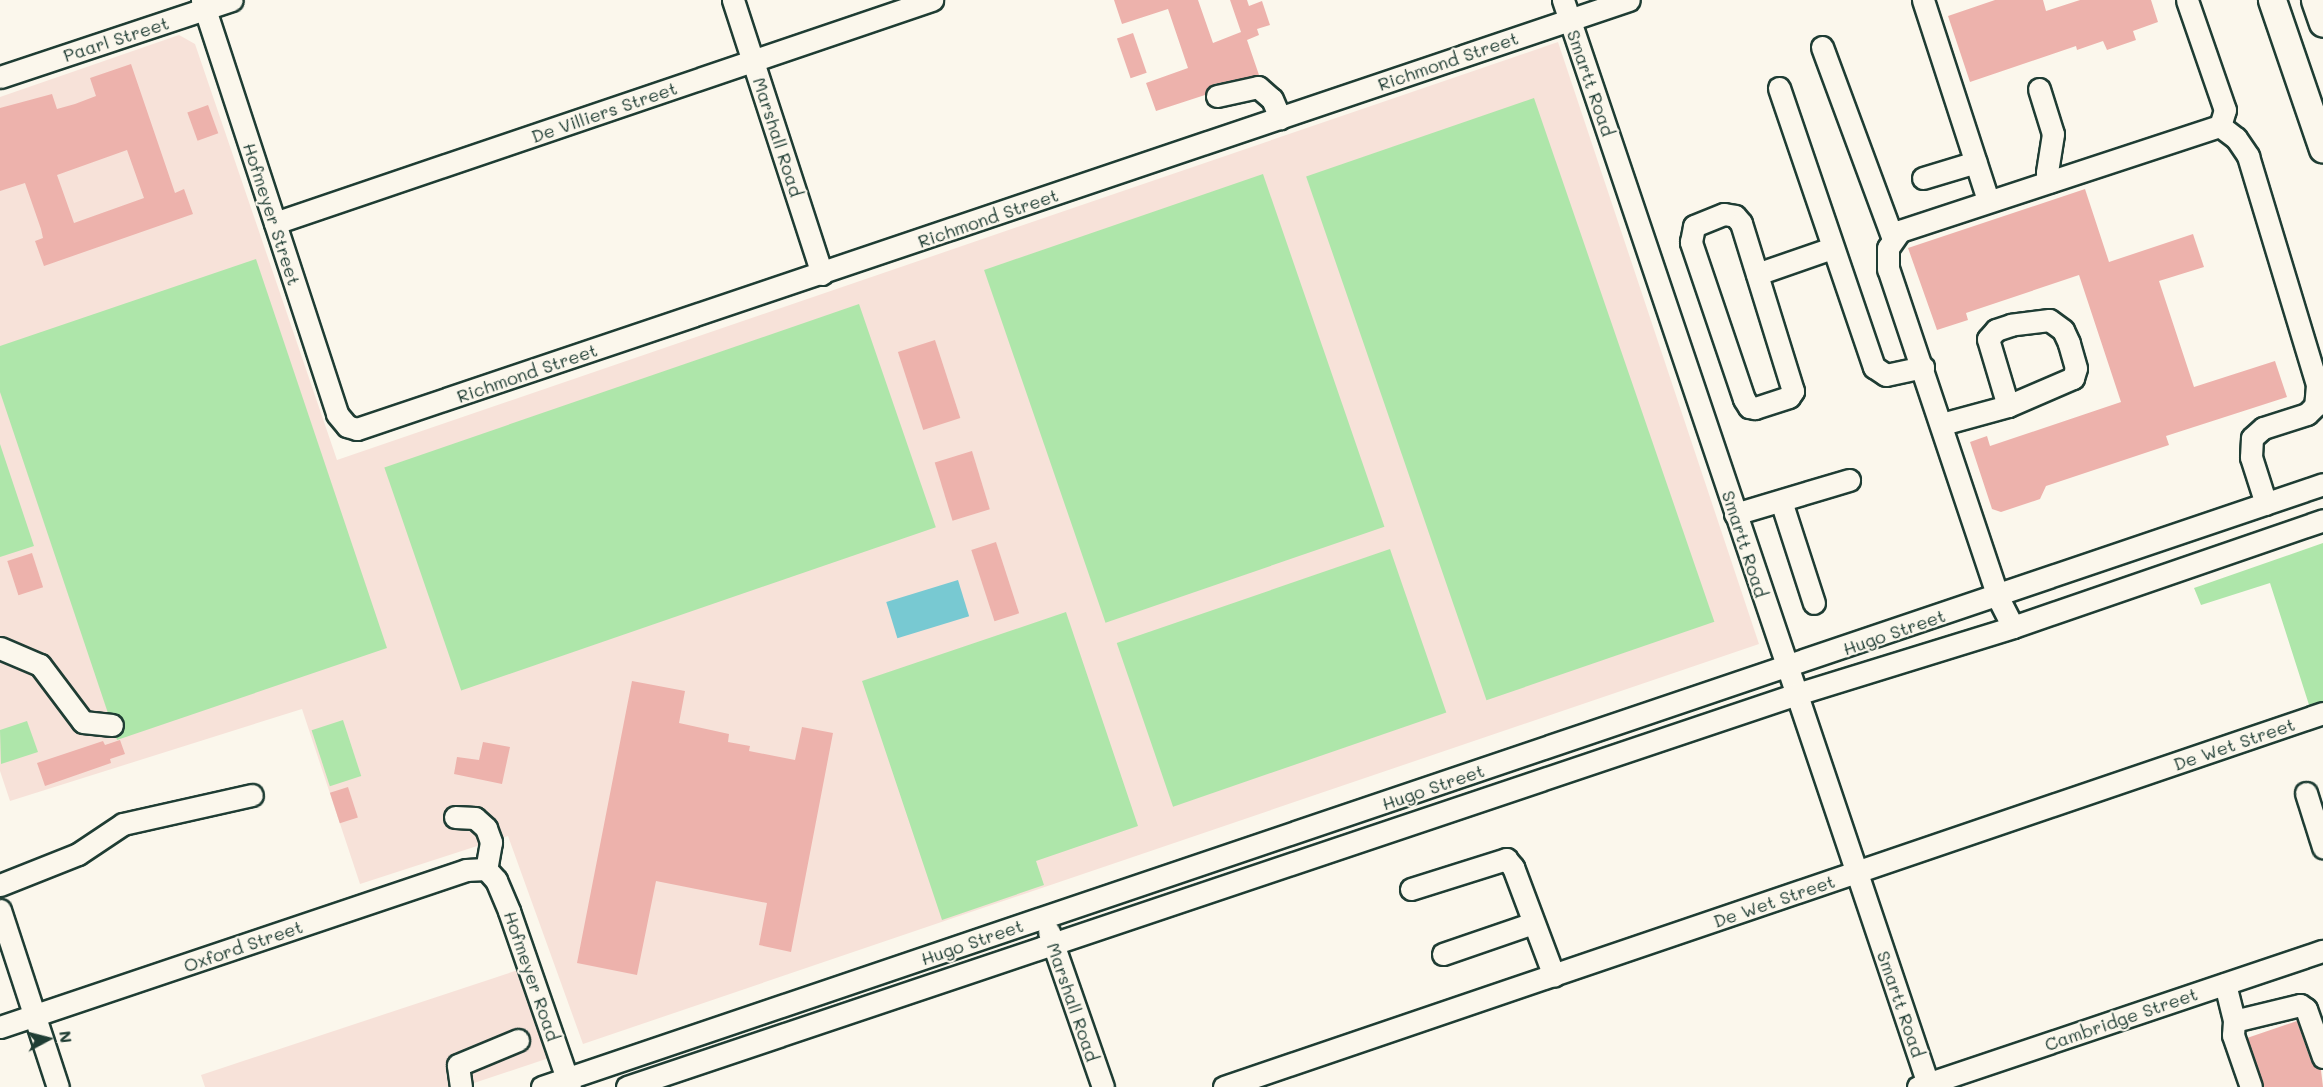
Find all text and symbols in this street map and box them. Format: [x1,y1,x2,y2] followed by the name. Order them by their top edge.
[60,12,172,66] street label: Paarl Street
[1375,27,1521,95] street label: Richmond Street
[1563,27,1619,139] street label: Smartt Road
[749,75,807,199] street label: Marshall Road
[528,77,680,147] street label: De Villiers Street
[239,140,305,288] street label: Hofmeyer Street
[915,184,1061,252] street label: Richmond Street
[454,339,600,407] street label: Richmond Street
[1718,488,1772,600] street label: Smartt Road
[1840,604,1948,660] street label: Hugo Street
[2170,713,2298,775] street label: De Wet Street
[1379,759,1487,815] street label: Hugo Street
[1710,870,1838,932] street label: De Wet Street
[500,908,564,1044] street label: Hofmeyer Road
[918,914,1026,970] street label: Hugo Street
[181,916,305,976] street label: Oxford Street
[1043,940,1103,1064] street label: Marshall Road
[1873,948,1929,1060] street label: Smartt Road
[2042,983,2200,1055] street label: Cambridge Street
[18,1009,78,1069] north arrow
[55,1029,78,1044] text: N

